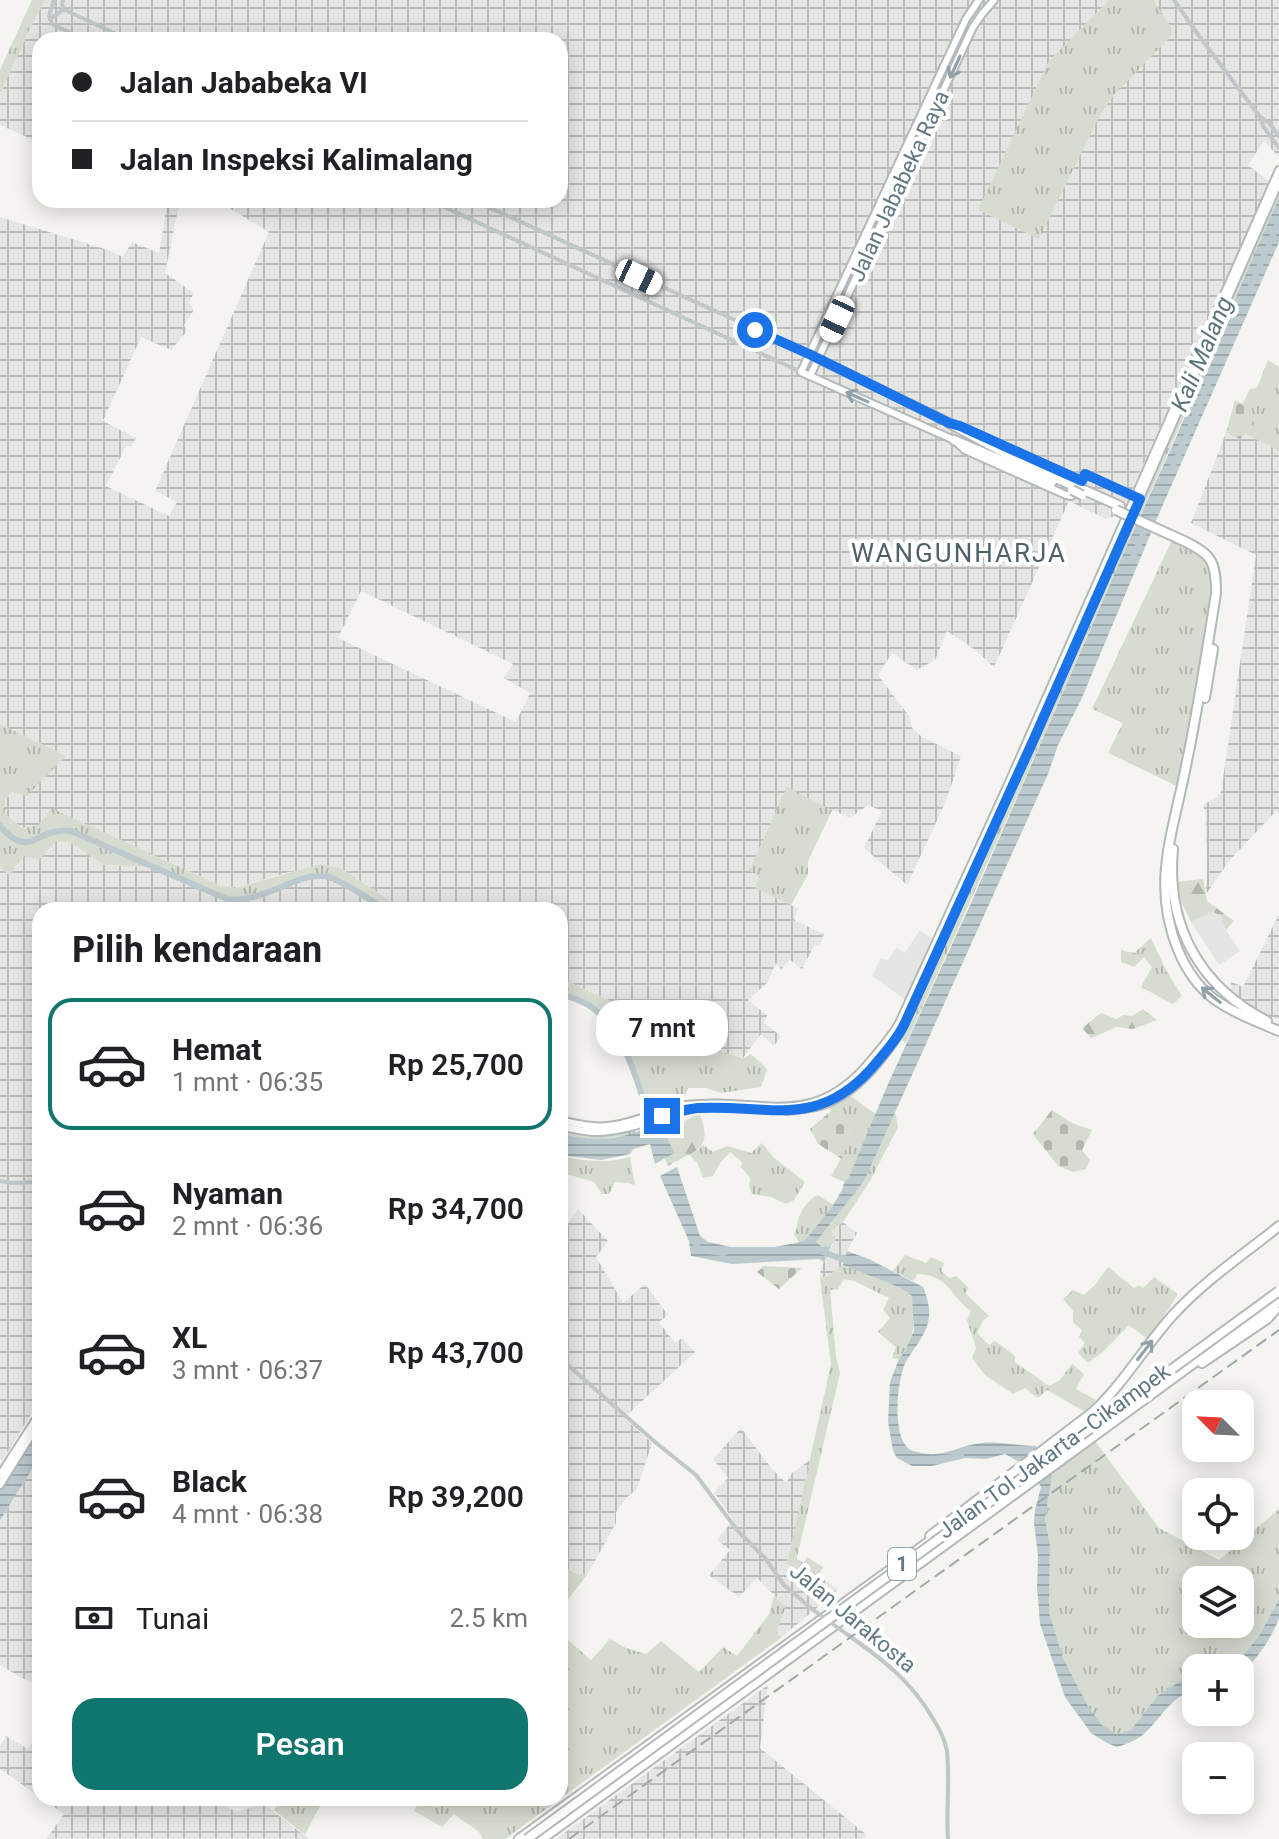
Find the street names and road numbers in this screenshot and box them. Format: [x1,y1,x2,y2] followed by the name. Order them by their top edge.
[844,87,954,285] street label: Jalan Jababeka Raya
[933,1358,1175,1543] street label: Jalan Tol Jakarta–Cikampek
[888,1548,916,1580] road number: 1
[785,1558,921,1678] street label: Jalan Jarakosta

